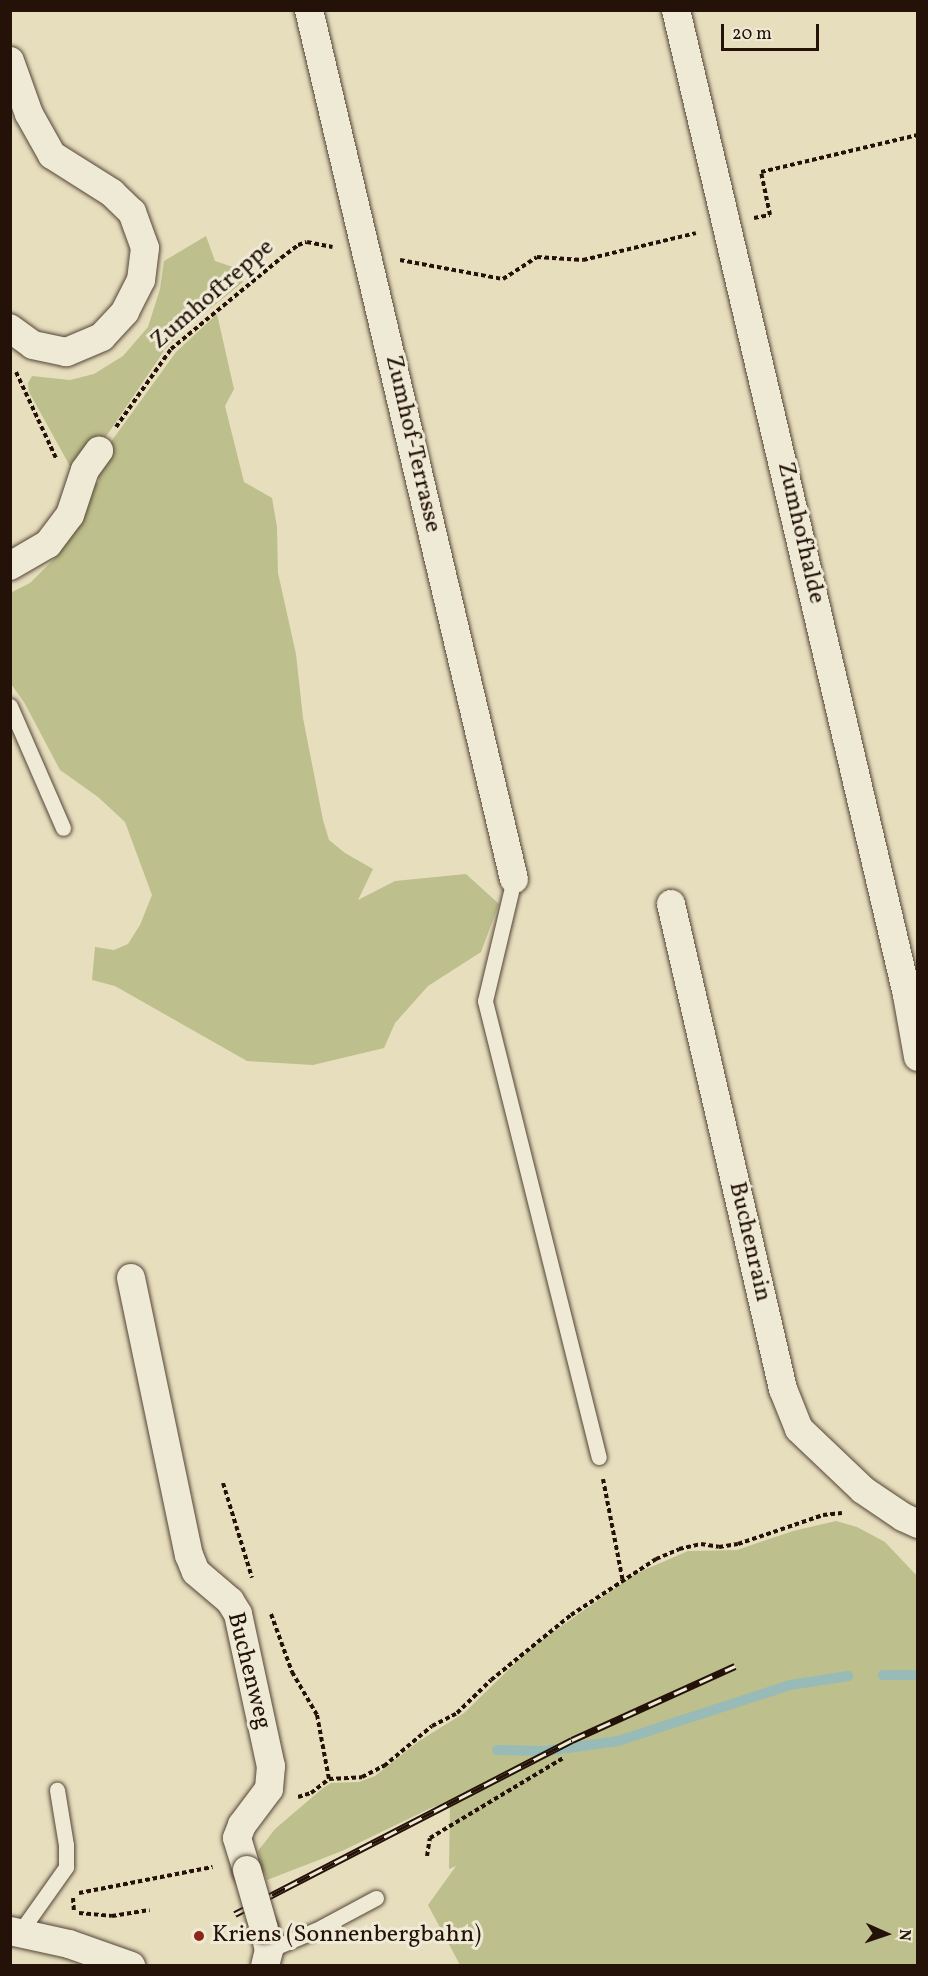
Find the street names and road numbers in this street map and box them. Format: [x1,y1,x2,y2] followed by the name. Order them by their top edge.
[146,234,280,356] street label: Zumhoftreppe
[378,353,446,535] street label: Zumhof-Terrasse
[770,459,830,607] street label: Zumhofhalde
[721,1179,777,1305] street label: Buchenrain
[220,1609,276,1733] street label: Buchenweg

